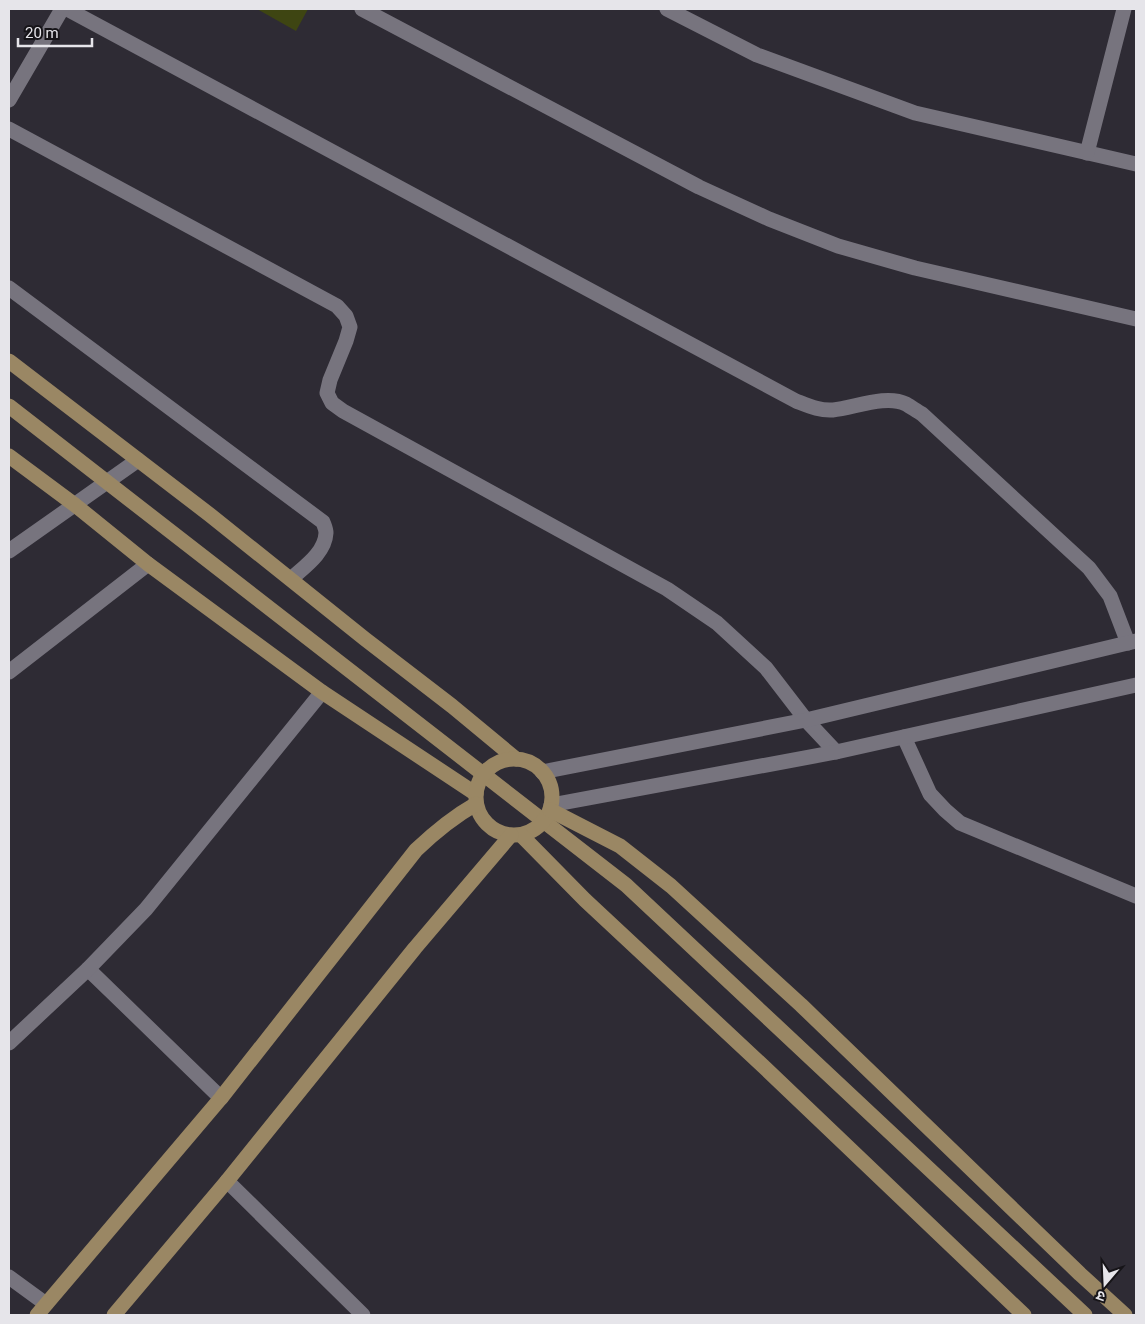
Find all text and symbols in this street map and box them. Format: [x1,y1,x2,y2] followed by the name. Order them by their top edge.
[18,15,91,47] scale bar
[25,24,59,42] text: 20 m
[1080,1259,1130,1309] north arrow
[1094,1287,1107,1305] text: उ

